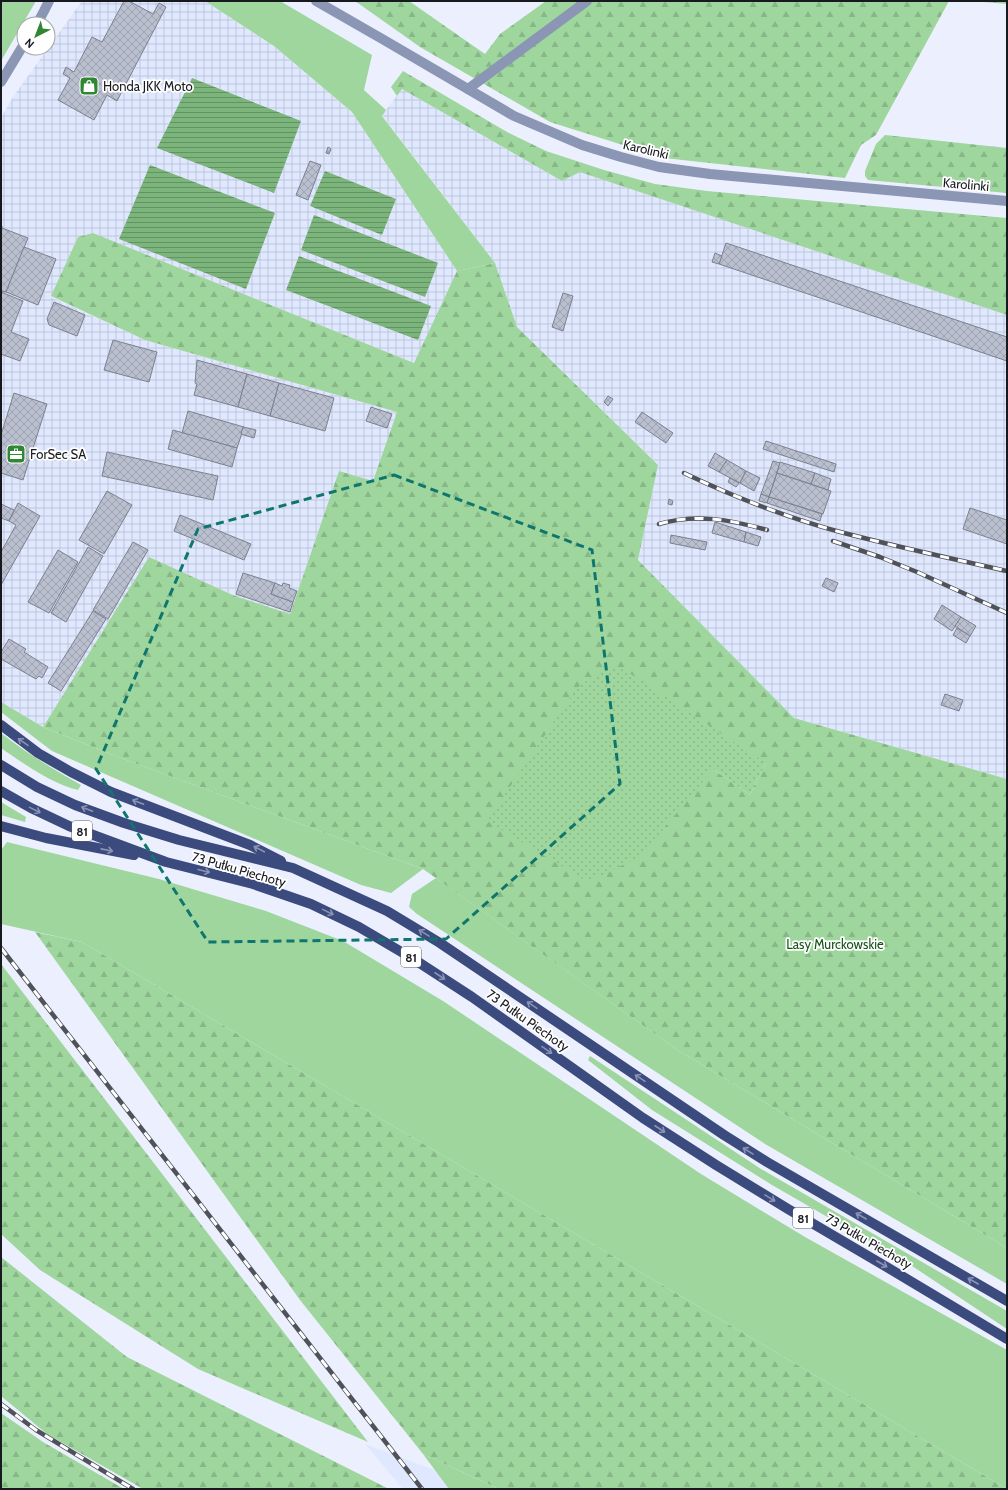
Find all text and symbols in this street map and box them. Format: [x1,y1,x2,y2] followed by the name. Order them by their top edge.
[16,16,56,56] north arrow
[22,36,37,51] text: N
[78,75,100,97] shop icon: Honda JKK Moto
[103,78,193,94] place label: Honda JKK Moto
[622,136,670,162] street label: Karolinki
[942,174,990,194] street label: Karolinki
[5,443,27,465] office icon: ForSec SA
[30,446,86,462] place label: ForSec SA
[18,738,29,746] one-way arrow
[132,798,144,806] one-way arrow
[82,805,94,813] one-way arrow
[29,807,41,814] one-way arrow
[72,821,92,841] road number: 81
[253,845,265,853] one-way arrow
[100,846,113,854] one-way arrow
[190,848,288,890] street label: 73 Pułku Piechoty
[197,868,210,876] one-way arrow
[321,909,333,916] one-way arrow
[418,929,430,937] one-way arrow
[786,936,884,952] park label: Lasy Murckowskie
[401,947,421,967] road number: 81
[434,972,445,980] one-way arrow
[484,986,573,1055] street label: 73 Pułku Piechoty
[527,1001,538,1009] one-way arrow
[542,1046,553,1054] one-way arrow
[635,1074,646,1082] one-way arrow
[654,1125,665,1133] one-way arrow
[742,1146,754,1154] one-way arrow
[764,1195,776,1203] one-way arrow
[793,1208,813,1228] road number: 81
[823,1210,915,1272] street label: 73 Pułku Piechoty
[855,1212,867,1220] one-way arrow
[876,1260,888,1268] one-way arrow
[967,1277,979,1285] one-way arrow

